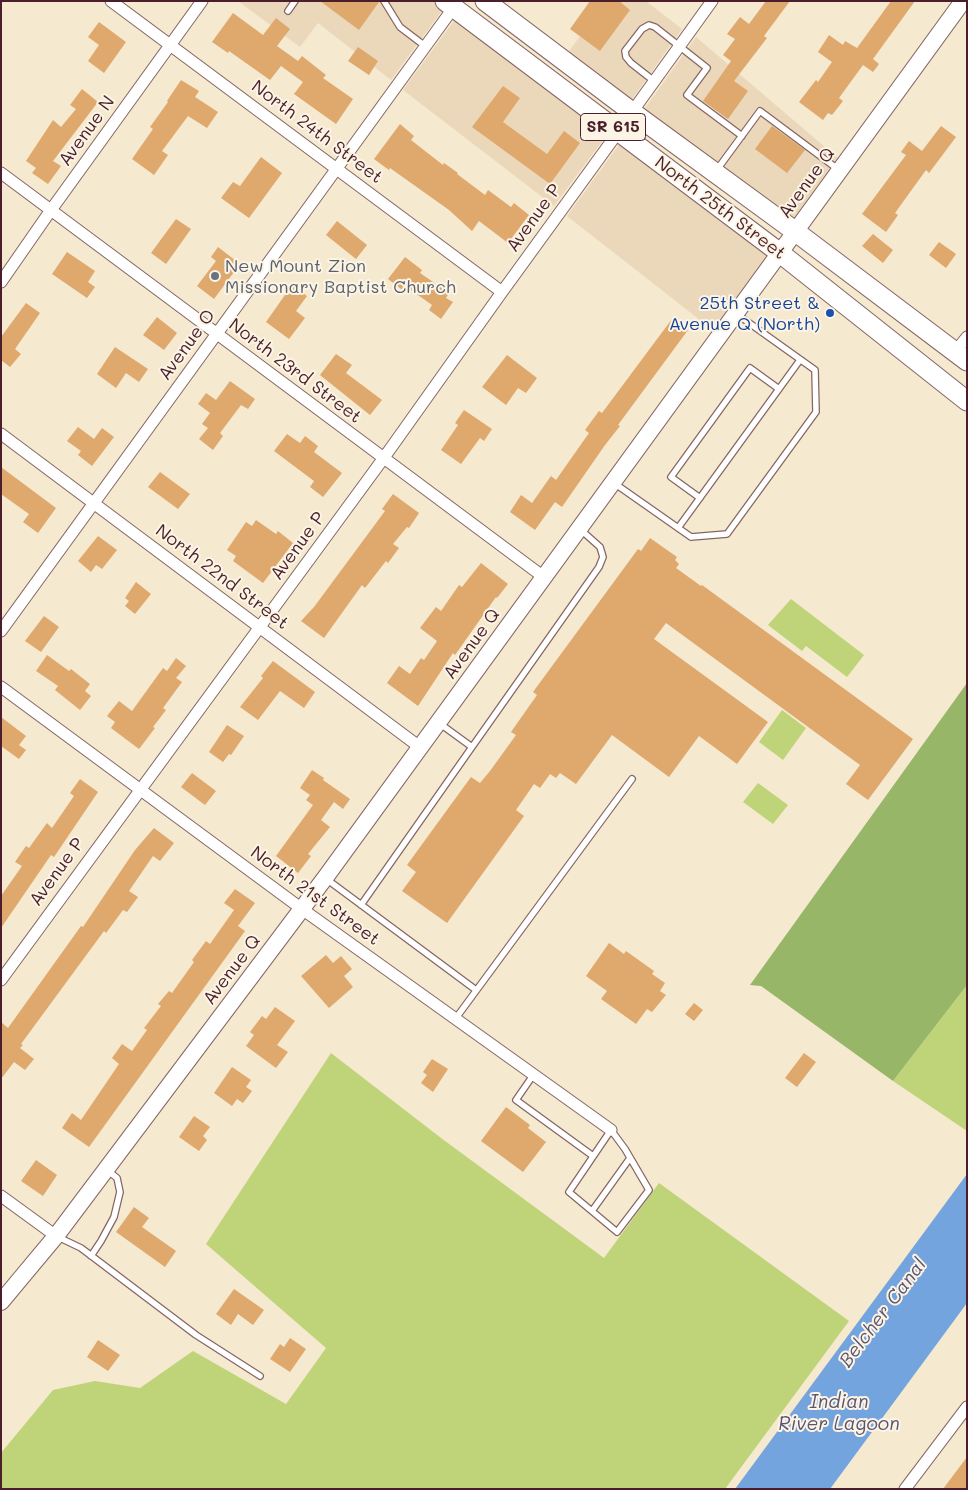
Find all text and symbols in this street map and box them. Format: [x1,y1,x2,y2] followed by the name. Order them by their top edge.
[247,76,387,188] street label: North 24th Street
[54,92,120,170] street label: Avenue N
[580,114,646,140] road number: SR 615
[774,143,840,223] street label: Avenue Q
[650,152,790,264] street label: North 25th Street
[502,180,566,256] street label: Avenue P
[225,255,456,298] place label: New Mount Zion Missionary Baptist Church
[209,270,221,282] marker: New Mount Zion Missionary Baptist Church
[669,292,820,334] place label: 25th Street & Avenue Q (North)
[154,305,220,385] street label: Avenue O
[824,307,836,319] marker: 25th Street & Avenue Q (North)
[224,314,366,428] street label: North 23rd Street
[266,508,330,584] street label: Avenue P
[151,520,293,634] street label: North 22nd Street
[439,604,505,684] street label: Avenue Q
[25,834,89,910] street label: Avenue P
[246,842,384,950] street label: North 21st Street
[199,931,265,1009] street label: Avenue Q
[835,1254,931,1372] water label: Belcher Canal
[778,1391,900,1435] water label: Indian River Lagoon

